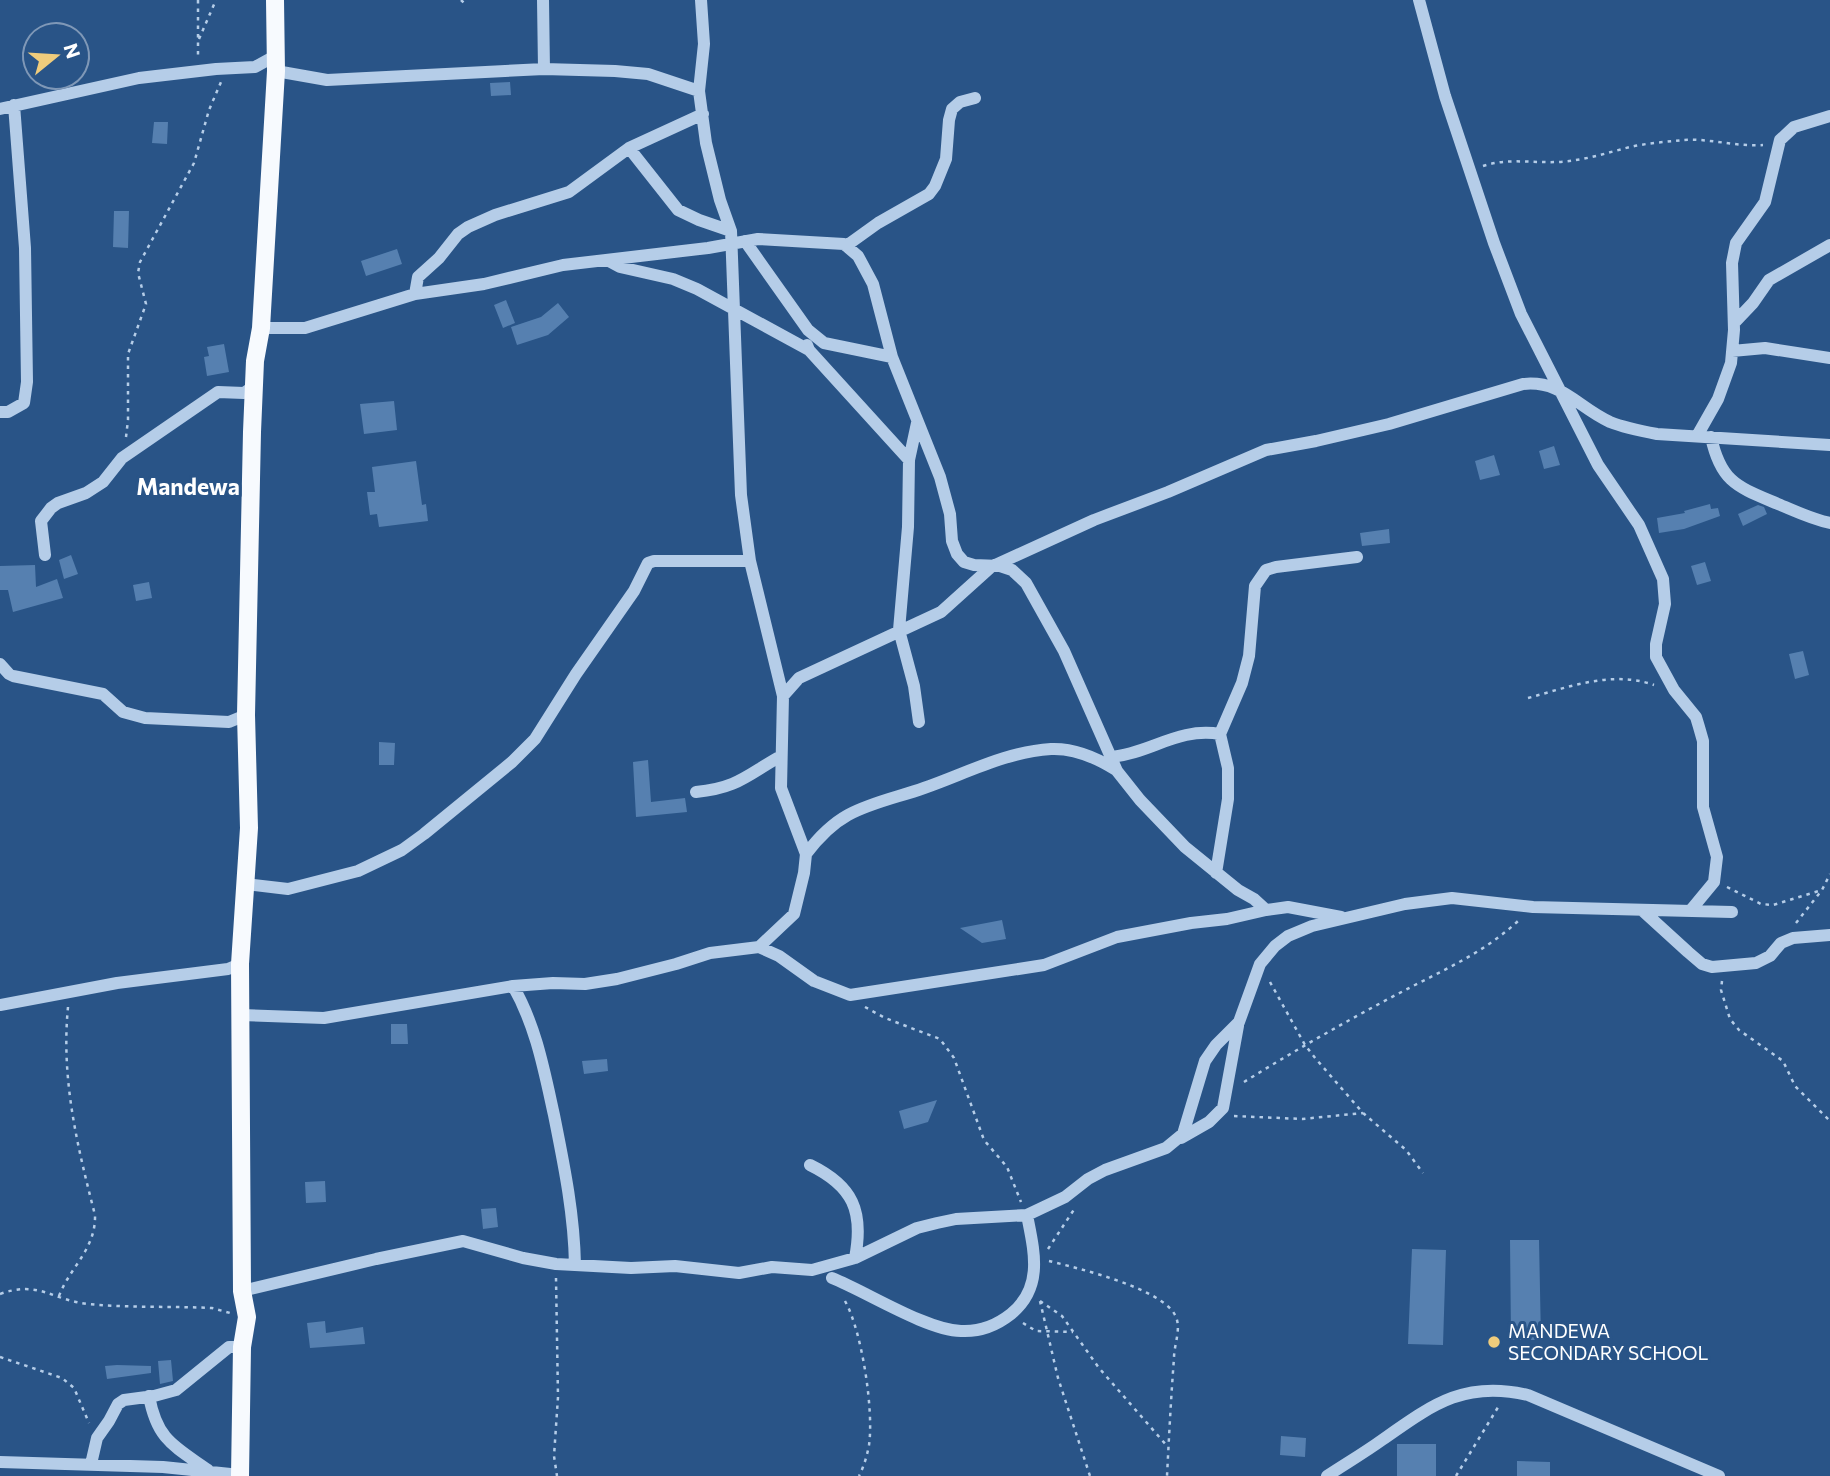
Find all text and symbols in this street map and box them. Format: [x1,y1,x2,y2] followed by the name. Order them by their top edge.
[21,21,91,91] north arrow
[60,40,86,61] text: N
[136,472,240,500] district label: Mandewa
[1508,1319,1709,1364] place label: MANDEWA SECONDARY SCHOOL
[1486,1334,1502,1350] marker: MANDEWA SECONDARY SCHOOL

